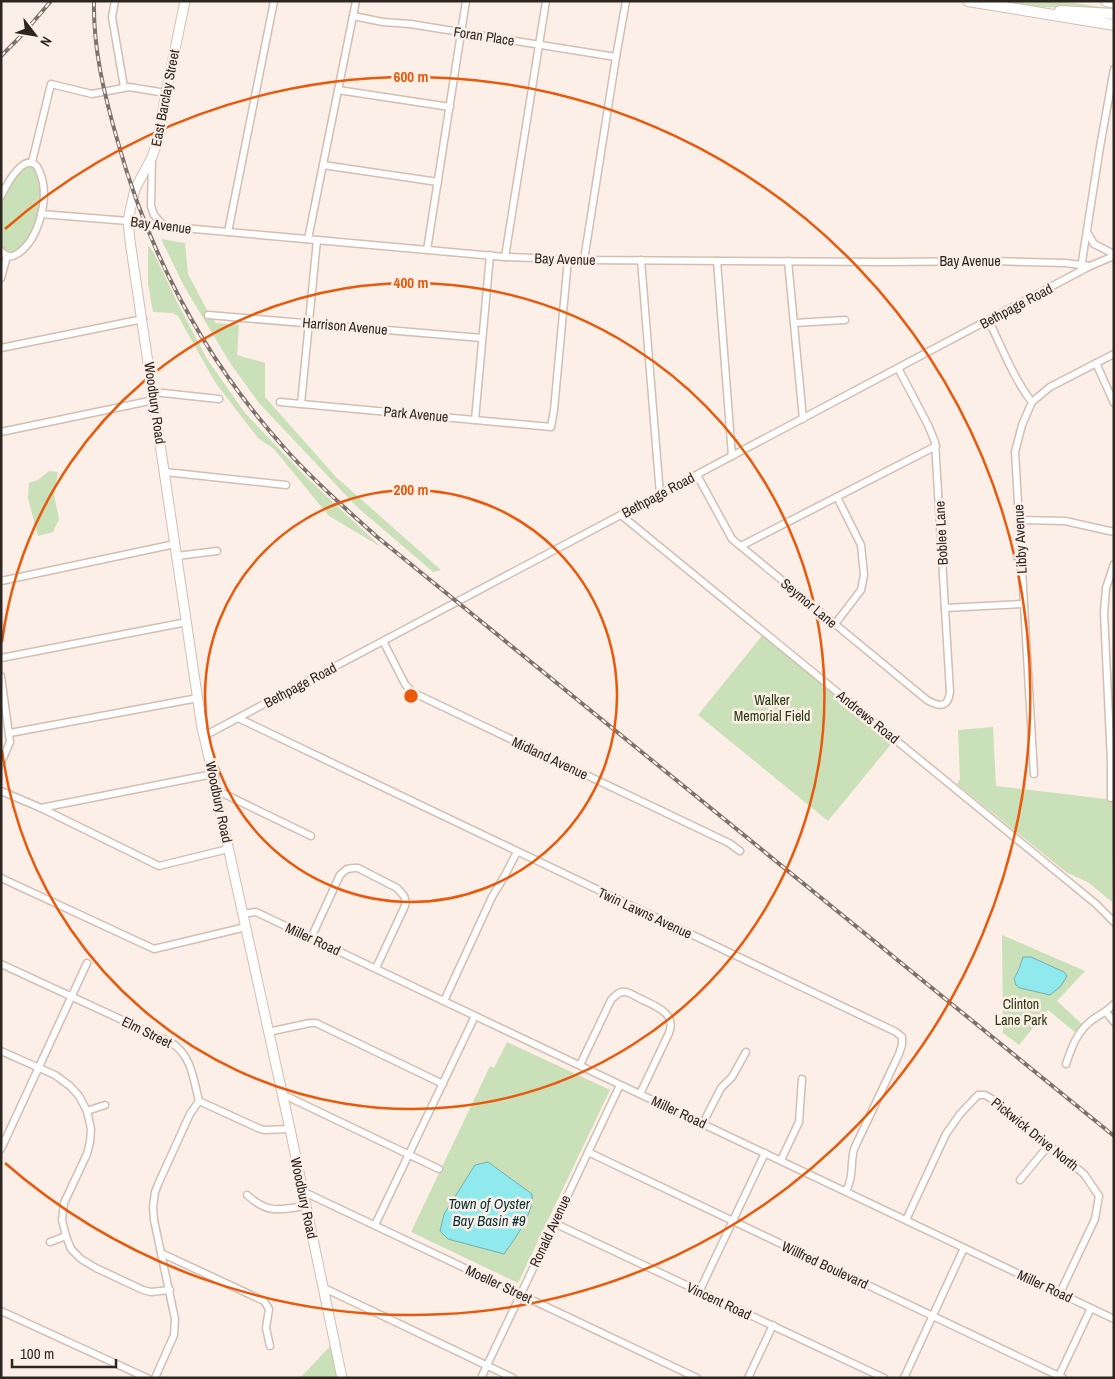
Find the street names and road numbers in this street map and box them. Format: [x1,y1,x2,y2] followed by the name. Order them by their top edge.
[452,22,516,50] street label: Foran Place
[147,48,183,148] street label: East Barclay Street
[130,212,192,238] street label: Bay Avenue
[534,249,596,269] street label: Bay Avenue
[939,252,1001,270] street label: Bay Avenue
[977,279,1055,333] street label: Bethpage Road
[302,313,388,339] street label: Harrison Avenue
[140,361,170,445] street label: Woodbury Road
[383,402,449,426] street label: Park Avenue
[619,468,697,522] street label: Bethpage Road
[930,500,952,566] street label: Boblee Lane
[1009,504,1031,574] street label: Libby Avenue
[777,574,841,632] street label: Seymor Lane
[261,658,339,712] street label: Bethpage Road
[832,686,903,748] street label: Andrews Road
[509,732,591,784] street label: Midland Avenue
[202,760,236,844] street label: Woodbury Road
[595,883,695,943] street label: Twin Lawns Avenue
[283,918,343,960] street label: Miller Road
[119,1012,175,1052] street label: Elm Street
[649,1091,709,1133] street label: Miller Road
[988,1093,1082,1175] street label: Pickwick Drive North
[287,1156,321,1240] street label: Woodbury Road
[525,1192,575,1270] street label: Ronald Avenue
[779,1237,871,1293] street label: Willfred Boulevard
[463,1261,535,1307] street label: Moeller Street
[1015,1265,1075,1307] street label: Miller Road
[684,1278,754,1324] street label: Vincent Road

